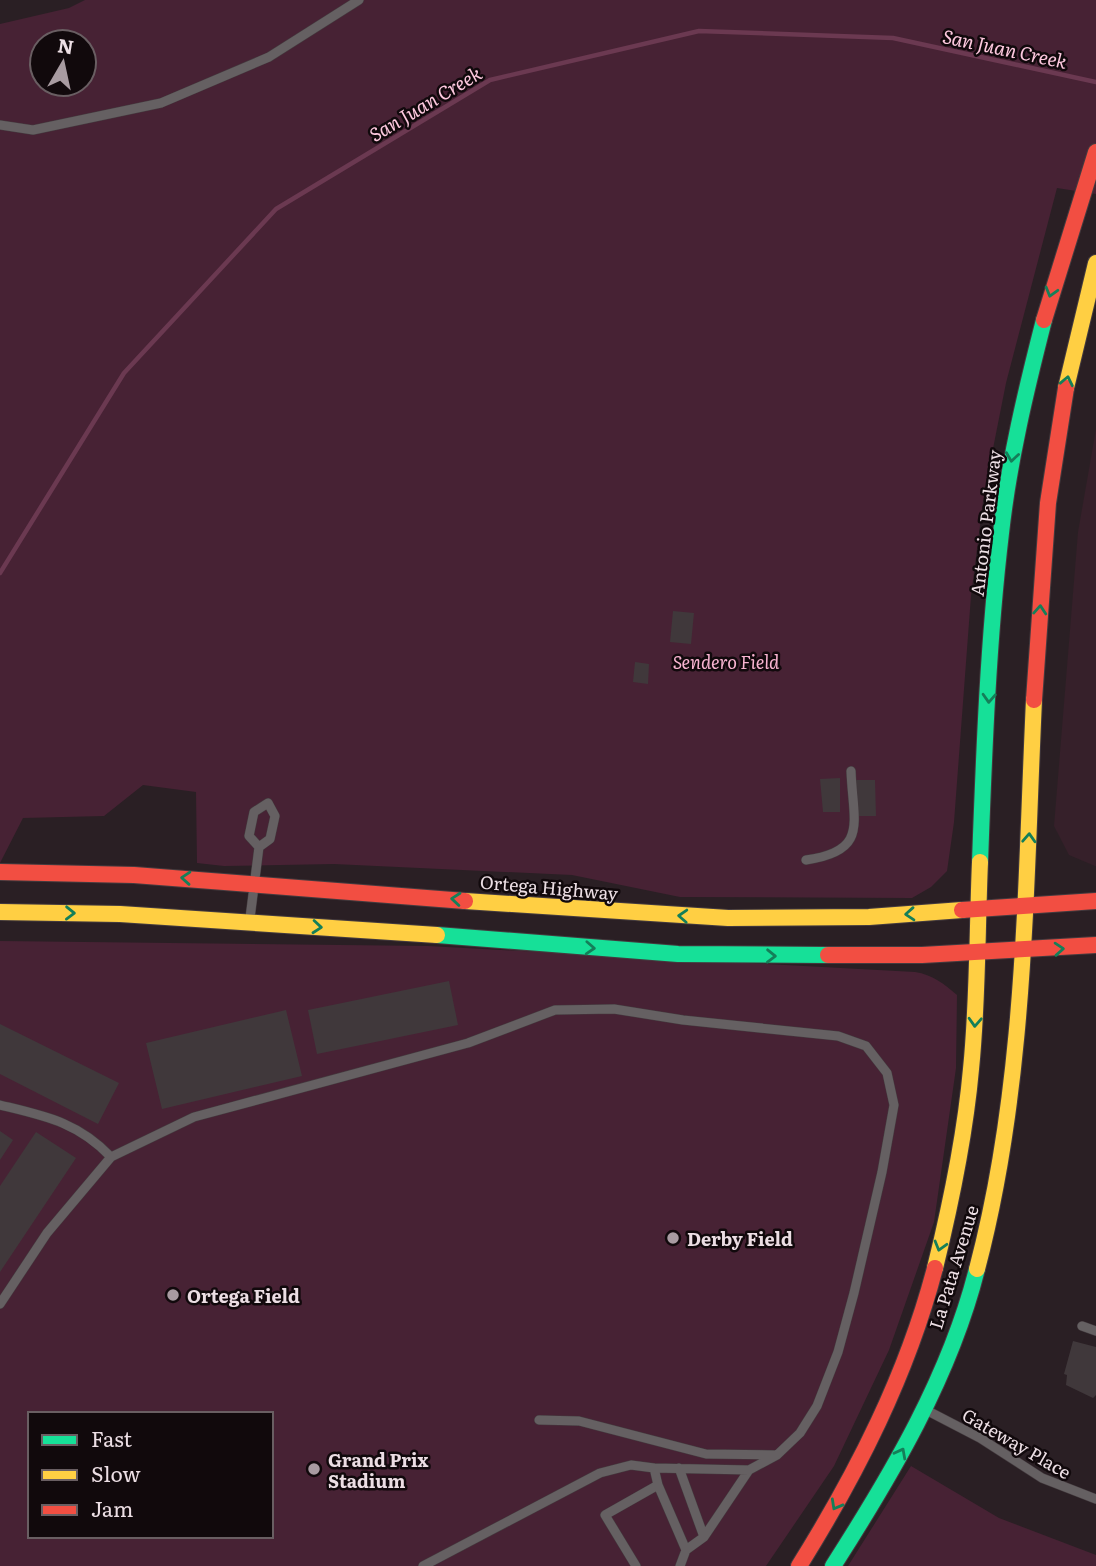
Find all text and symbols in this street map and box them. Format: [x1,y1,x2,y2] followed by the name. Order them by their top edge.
[940,21,1070,75] water label: San Juan Creek
[28,28,98,98] north arrow
[56,30,76,60] text: N
[364,58,487,148] water label: San Juan Creek
[1045,286,1060,298] one-way arrow
[1059,375,1074,387] one-way arrow
[963,448,1007,598] street label: Antonio Parkway
[1005,451,1020,463] one-way arrow
[1032,605,1047,616] one-way arrow
[673,648,780,675] park label: Sendero Field
[982,693,997,704] one-way arrow
[1021,832,1036,843] one-way arrow
[479,868,620,907] street label: Ortega Highway
[180,871,191,886] one-way arrow
[450,892,461,907] one-way arrow
[65,906,76,921] one-way arrow
[905,906,916,921] one-way arrow
[677,908,688,923] one-way arrow
[312,919,323,934] one-way arrow
[585,940,596,955] one-way arrow
[1054,942,1065,957] one-way arrow
[766,948,777,964] one-way arrow
[968,1016,983,1027] one-way arrow
[921,1202,985,1332] street label: La Pata Avenue
[687,1225,793,1252] place label: Derby Field
[665,1230,681,1246] marker: Derby Field
[934,1240,948,1252] one-way arrow
[187,1282,300,1309] place label: Ortega Field
[165,1287,181,1303] marker: Ortega Field
[958,1401,1076,1485] street label: Gateway Place
[28,1412,273,1538] legend
[91,1422,132,1453] text: Fast
[328,1446,429,1494] place label: Grand Prix Stadium
[893,1447,906,1460] one-way arrow
[91,1457,141,1488] text: Slow
[306,1461,322,1477] marker: Grand Prix Stadium
[91,1492,133,1523] text: Jam
[831,1498,844,1510] one-way arrow

